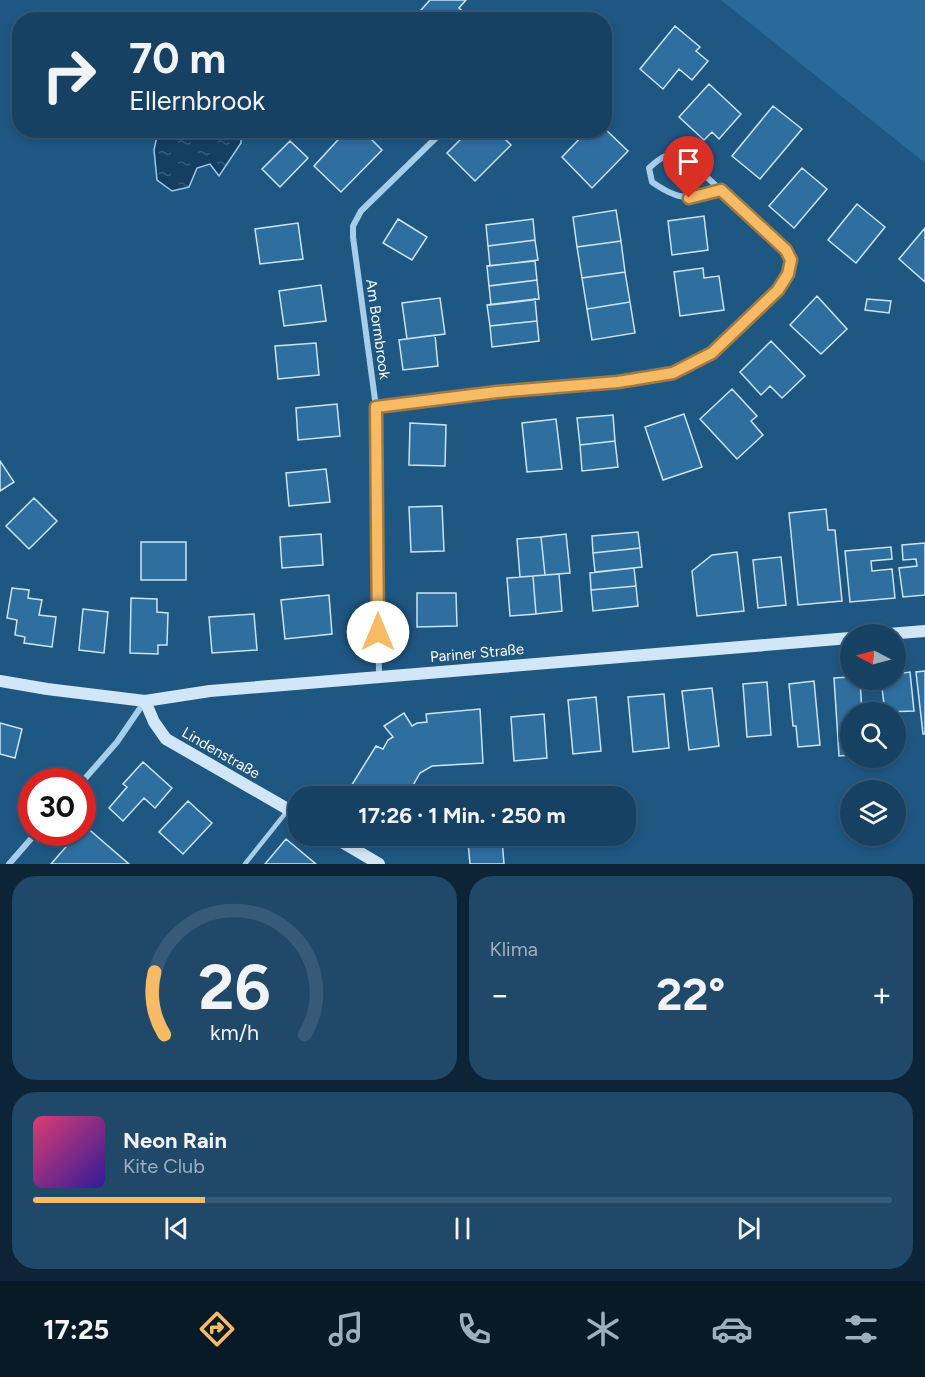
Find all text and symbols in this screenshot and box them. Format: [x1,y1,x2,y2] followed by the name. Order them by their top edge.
[129,33,226,84] text: 70 m
[30,36,108,114] icon: right
[129,84,265,117] text: Ellernbrook
[663,136,714,198] pin
[672,145,705,178] icon: arrive
[362,278,394,381] street label: Am Bormbrook
[346,600,410,664] position arrow
[840,624,906,690] north arrow
[840,624,906,846] map controls
[429,640,525,666] street label: Pariner Straße
[840,702,906,768] button: search
[179,723,263,783] street label: Lindenstraße
[18,768,96,846] speed limit sign: 30
[840,780,906,846] button: layers
[358,802,566,829] text: 17:26 · 1 Min. · 250 m
[490,937,538,961] text: Klima
[198,950,270,1025] text: 26
[656,967,725,1021] text: 22°
[490,975,510,1014] text: −
[871,975,892,1014] text: +
[210,1020,259,1045] text: km/h
[123,1127,227,1154] text: Neon Rain
[123,1154,205,1178] text: Kite Club
[160,1212,193,1245] icon: previous
[446,1212,479,1245] icon: pause
[732,1212,765,1245] icon: next
[196,1308,238,1350] icon: directions
[325,1308,367,1350] icon: music
[453,1308,495,1350] icon: phone
[582,1308,624,1350] icon: climate
[711,1308,753,1350] icon: car
[840,1308,882,1350] icon: filters
[43,1313,109,1346] text: 17:25

